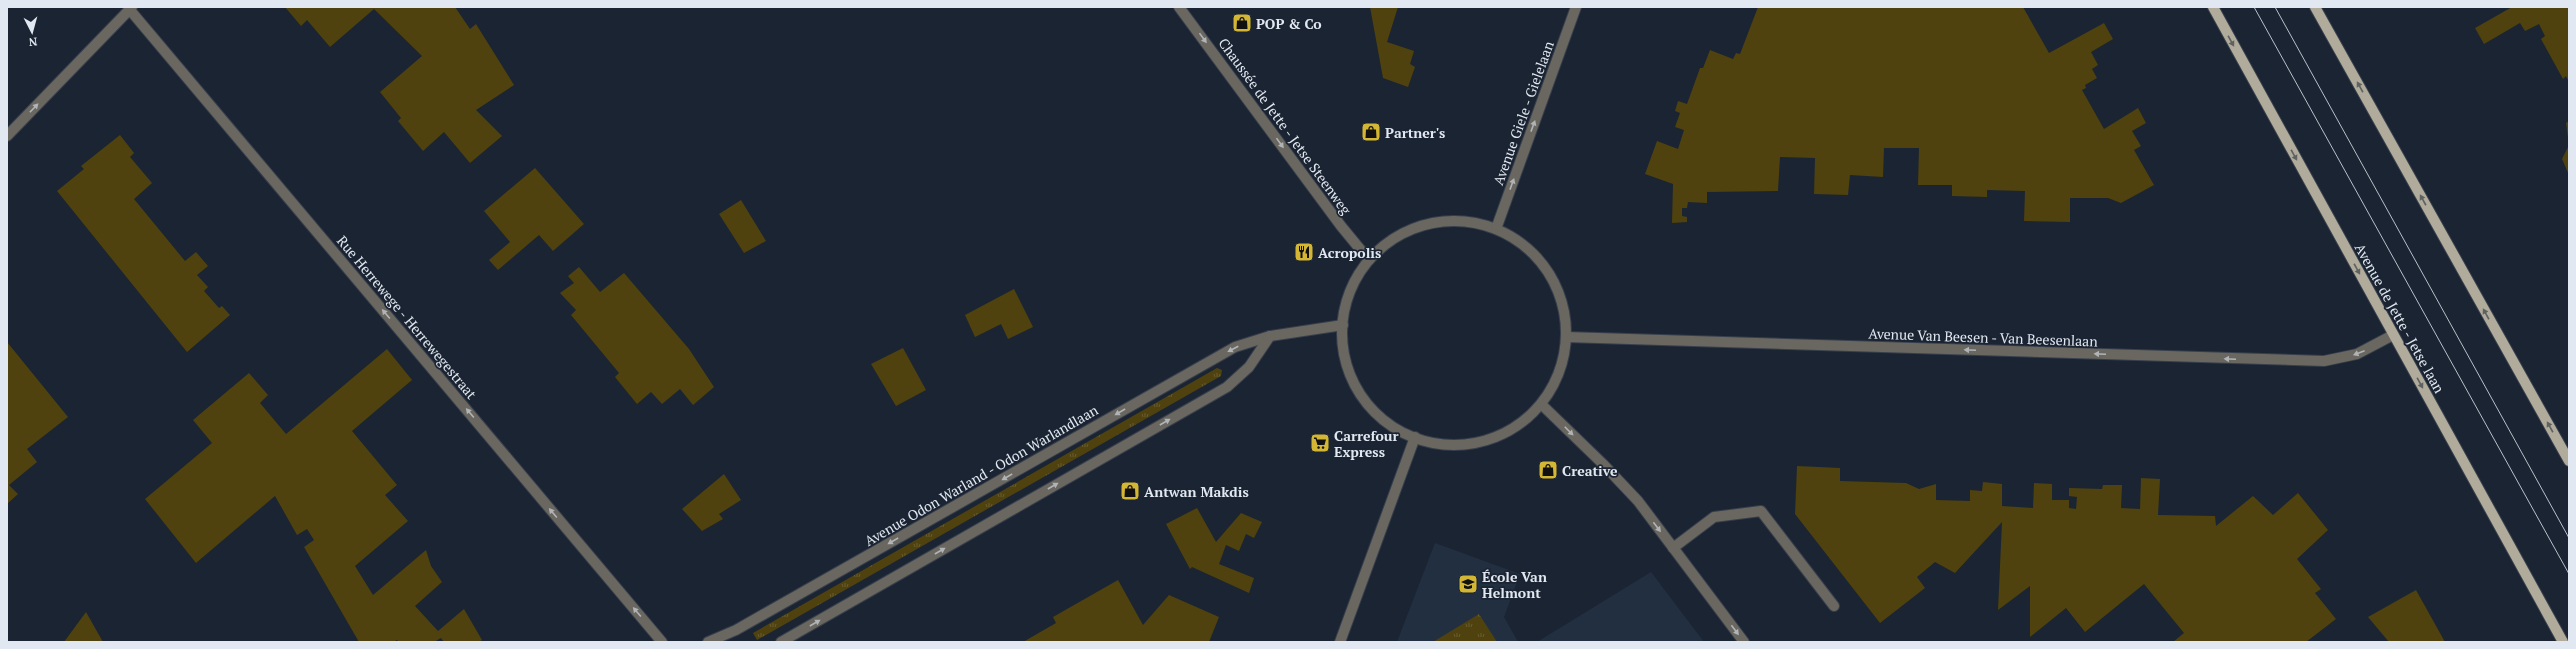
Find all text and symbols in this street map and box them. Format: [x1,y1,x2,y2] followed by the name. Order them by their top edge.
[12,12,52,52] north arrow
[1231,12,1253,34] shop icon: POP & Co
[1256,14,1322,33] place label: POP & Co
[1198,33,1207,44] one-way arrow
[1214,34,1356,219] street label: Chaussée de Jette - Jetse Steenweg
[28,35,38,49] text: N
[2228,35,2235,47] one-way arrow
[1488,38,1558,188] street label: Avenue Giele - Gielelaan
[2356,81,2363,93] one-way arrow
[29,103,39,113] one-way arrow
[1530,119,1536,131] one-way arrow
[1360,121,1382,143] shop icon: Partner's
[1385,123,1445,142] place label: Partner's
[1276,138,1284,148] one-way arrow
[2291,149,2298,161] one-way arrow
[1509,177,1515,189] one-way arrow
[2420,194,2426,206] one-way arrow
[333,231,482,403] street label: Rue Herrewege - Herrewegestraat
[2351,240,2449,397] street label: Avenue de Jette - Jetse laan
[1293,241,1315,263] restaurant icon: Acropolis
[1318,243,1381,262] place label: Acropolis
[2354,263,2360,275] one-way arrow
[2483,308,2490,319] one-way arrow
[381,309,390,319] one-way arrow
[1868,324,2099,351] street label: Avenue Van Beesen - Van Beesenlaan
[1227,345,1239,352] one-way arrow
[1963,347,1976,353] one-way arrow
[2352,350,2364,356] one-way arrow
[2094,351,2106,358] one-way arrow
[2224,355,2236,362] one-way arrow
[2416,377,2423,389] one-way arrow
[861,400,1102,550] street label: Avenue Odon Warland - Odon Warlandlaan
[465,408,474,419] one-way arrow
[1114,409,1126,416] one-way arrow
[1159,418,1171,425] one-way arrow
[2547,421,2553,433] one-way arrow
[1334,426,1399,461] place label: Carrefour Express
[1564,426,1574,436] one-way arrow
[1309,432,1331,454] supermarket icon: Carrefour Express
[1537,459,1559,481] shop icon: Creative
[1562,461,1618,480] place label: Creative
[1001,473,1012,480] one-way arrow
[1119,480,1141,502] shop icon: Antwan Makdis
[1144,482,1249,501] place label: Antwan Makdis
[1047,483,1058,490] one-way arrow
[549,507,558,518] one-way arrow
[1653,521,1661,532] one-way arrow
[887,537,899,544] one-way arrow
[934,548,946,554] one-way arrow
[1482,567,1547,602] place label: École Van Helmont
[1457,573,1479,595] school or university icon: École Van Helmont
[633,607,642,618] one-way arrow
[809,619,821,626] one-way arrow
[1731,625,1739,636] one-way arrow

